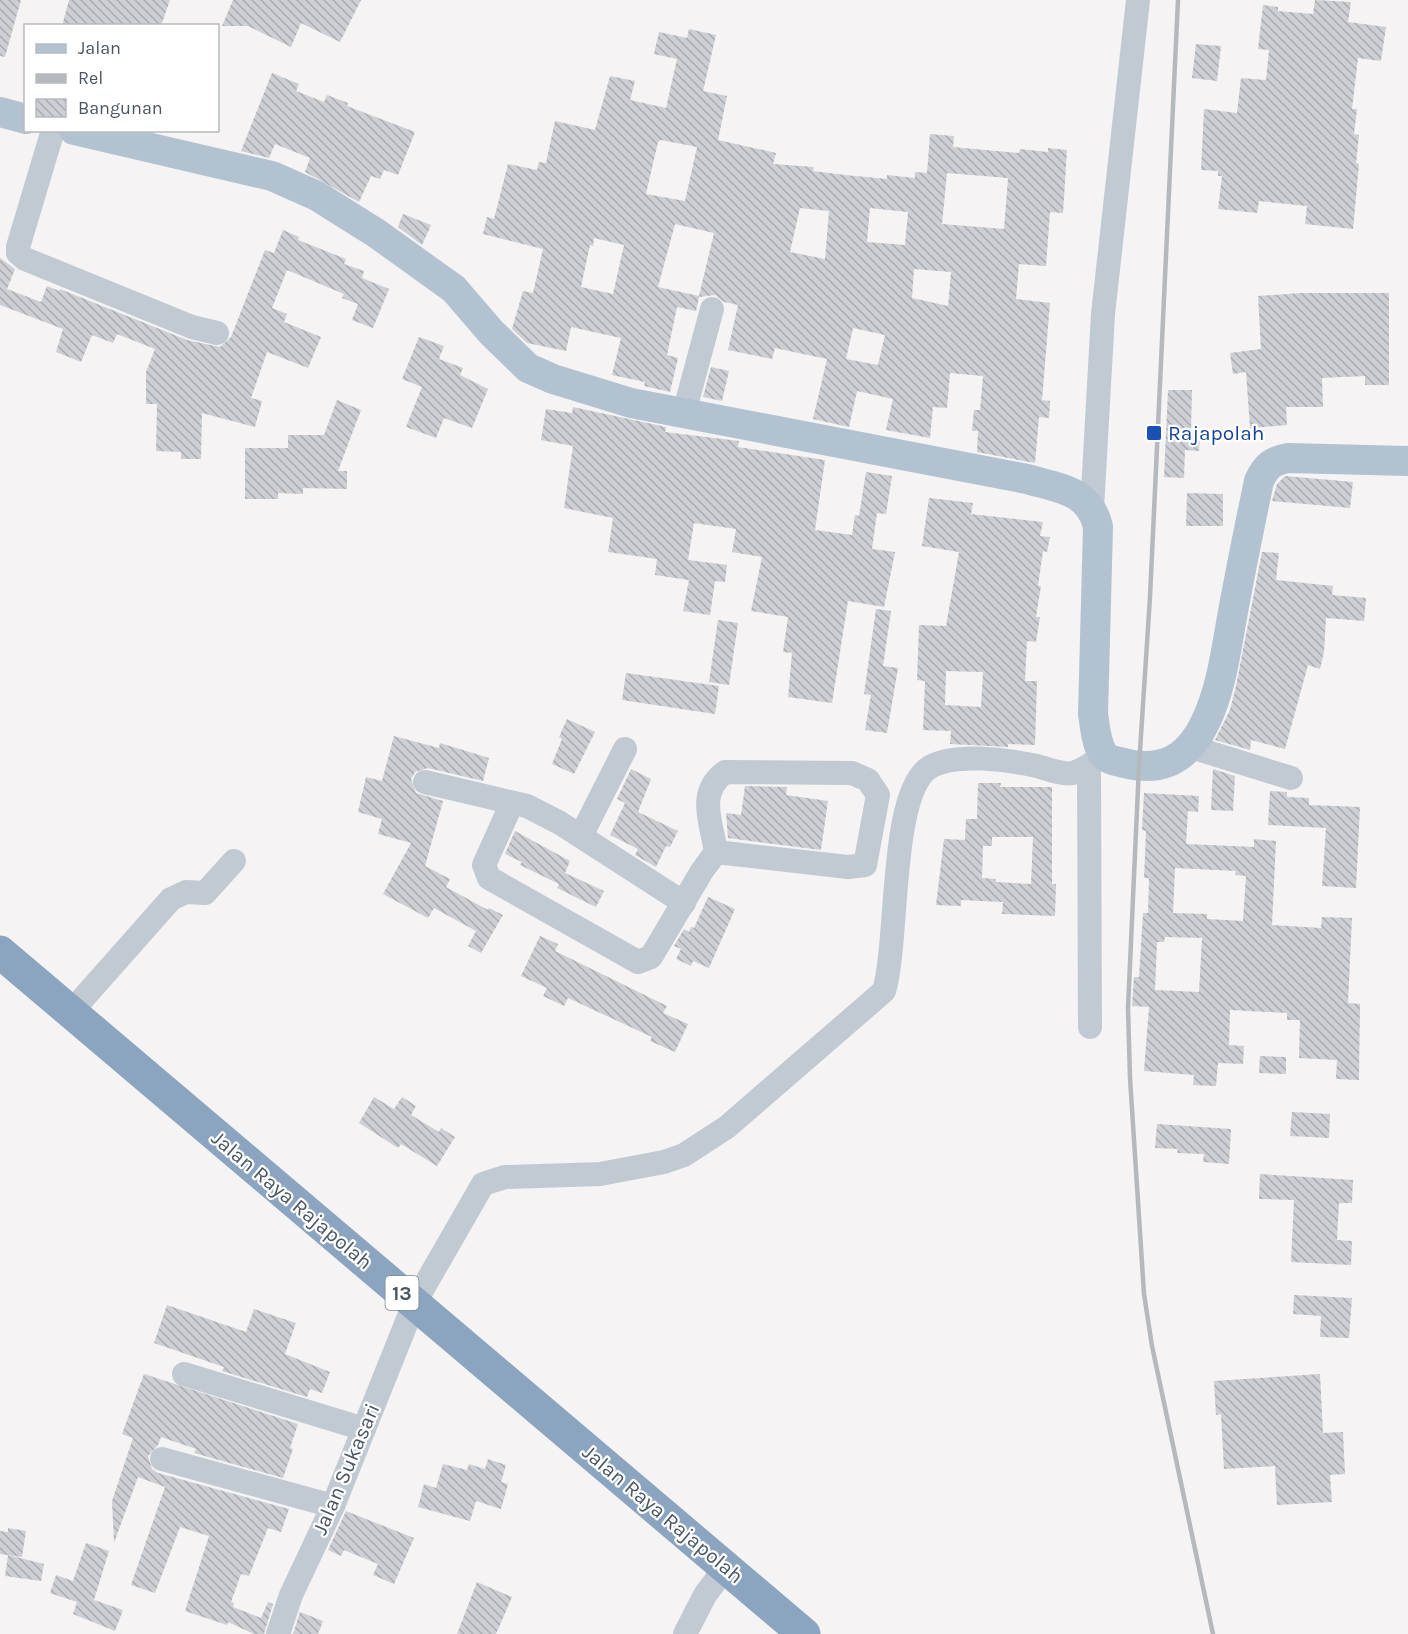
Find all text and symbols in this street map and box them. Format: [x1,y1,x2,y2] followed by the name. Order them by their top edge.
[24,24,219,132] legend
[78,37,121,59] text: Jalan
[78,67,103,89] text: Rel
[78,97,163,119] text: Bangunan
[1168,421,1264,445] place label: Rajapolah
[1145,424,1163,442] marker: Rajapolah
[207,1126,377,1274] street label: Jalan Raya Rajapolah
[386,1276,418,1310] road number: 13
[308,1400,384,1538] street label: Jalan Sukasari
[578,1440,748,1588] street label: Jalan Raya Rajapolah

